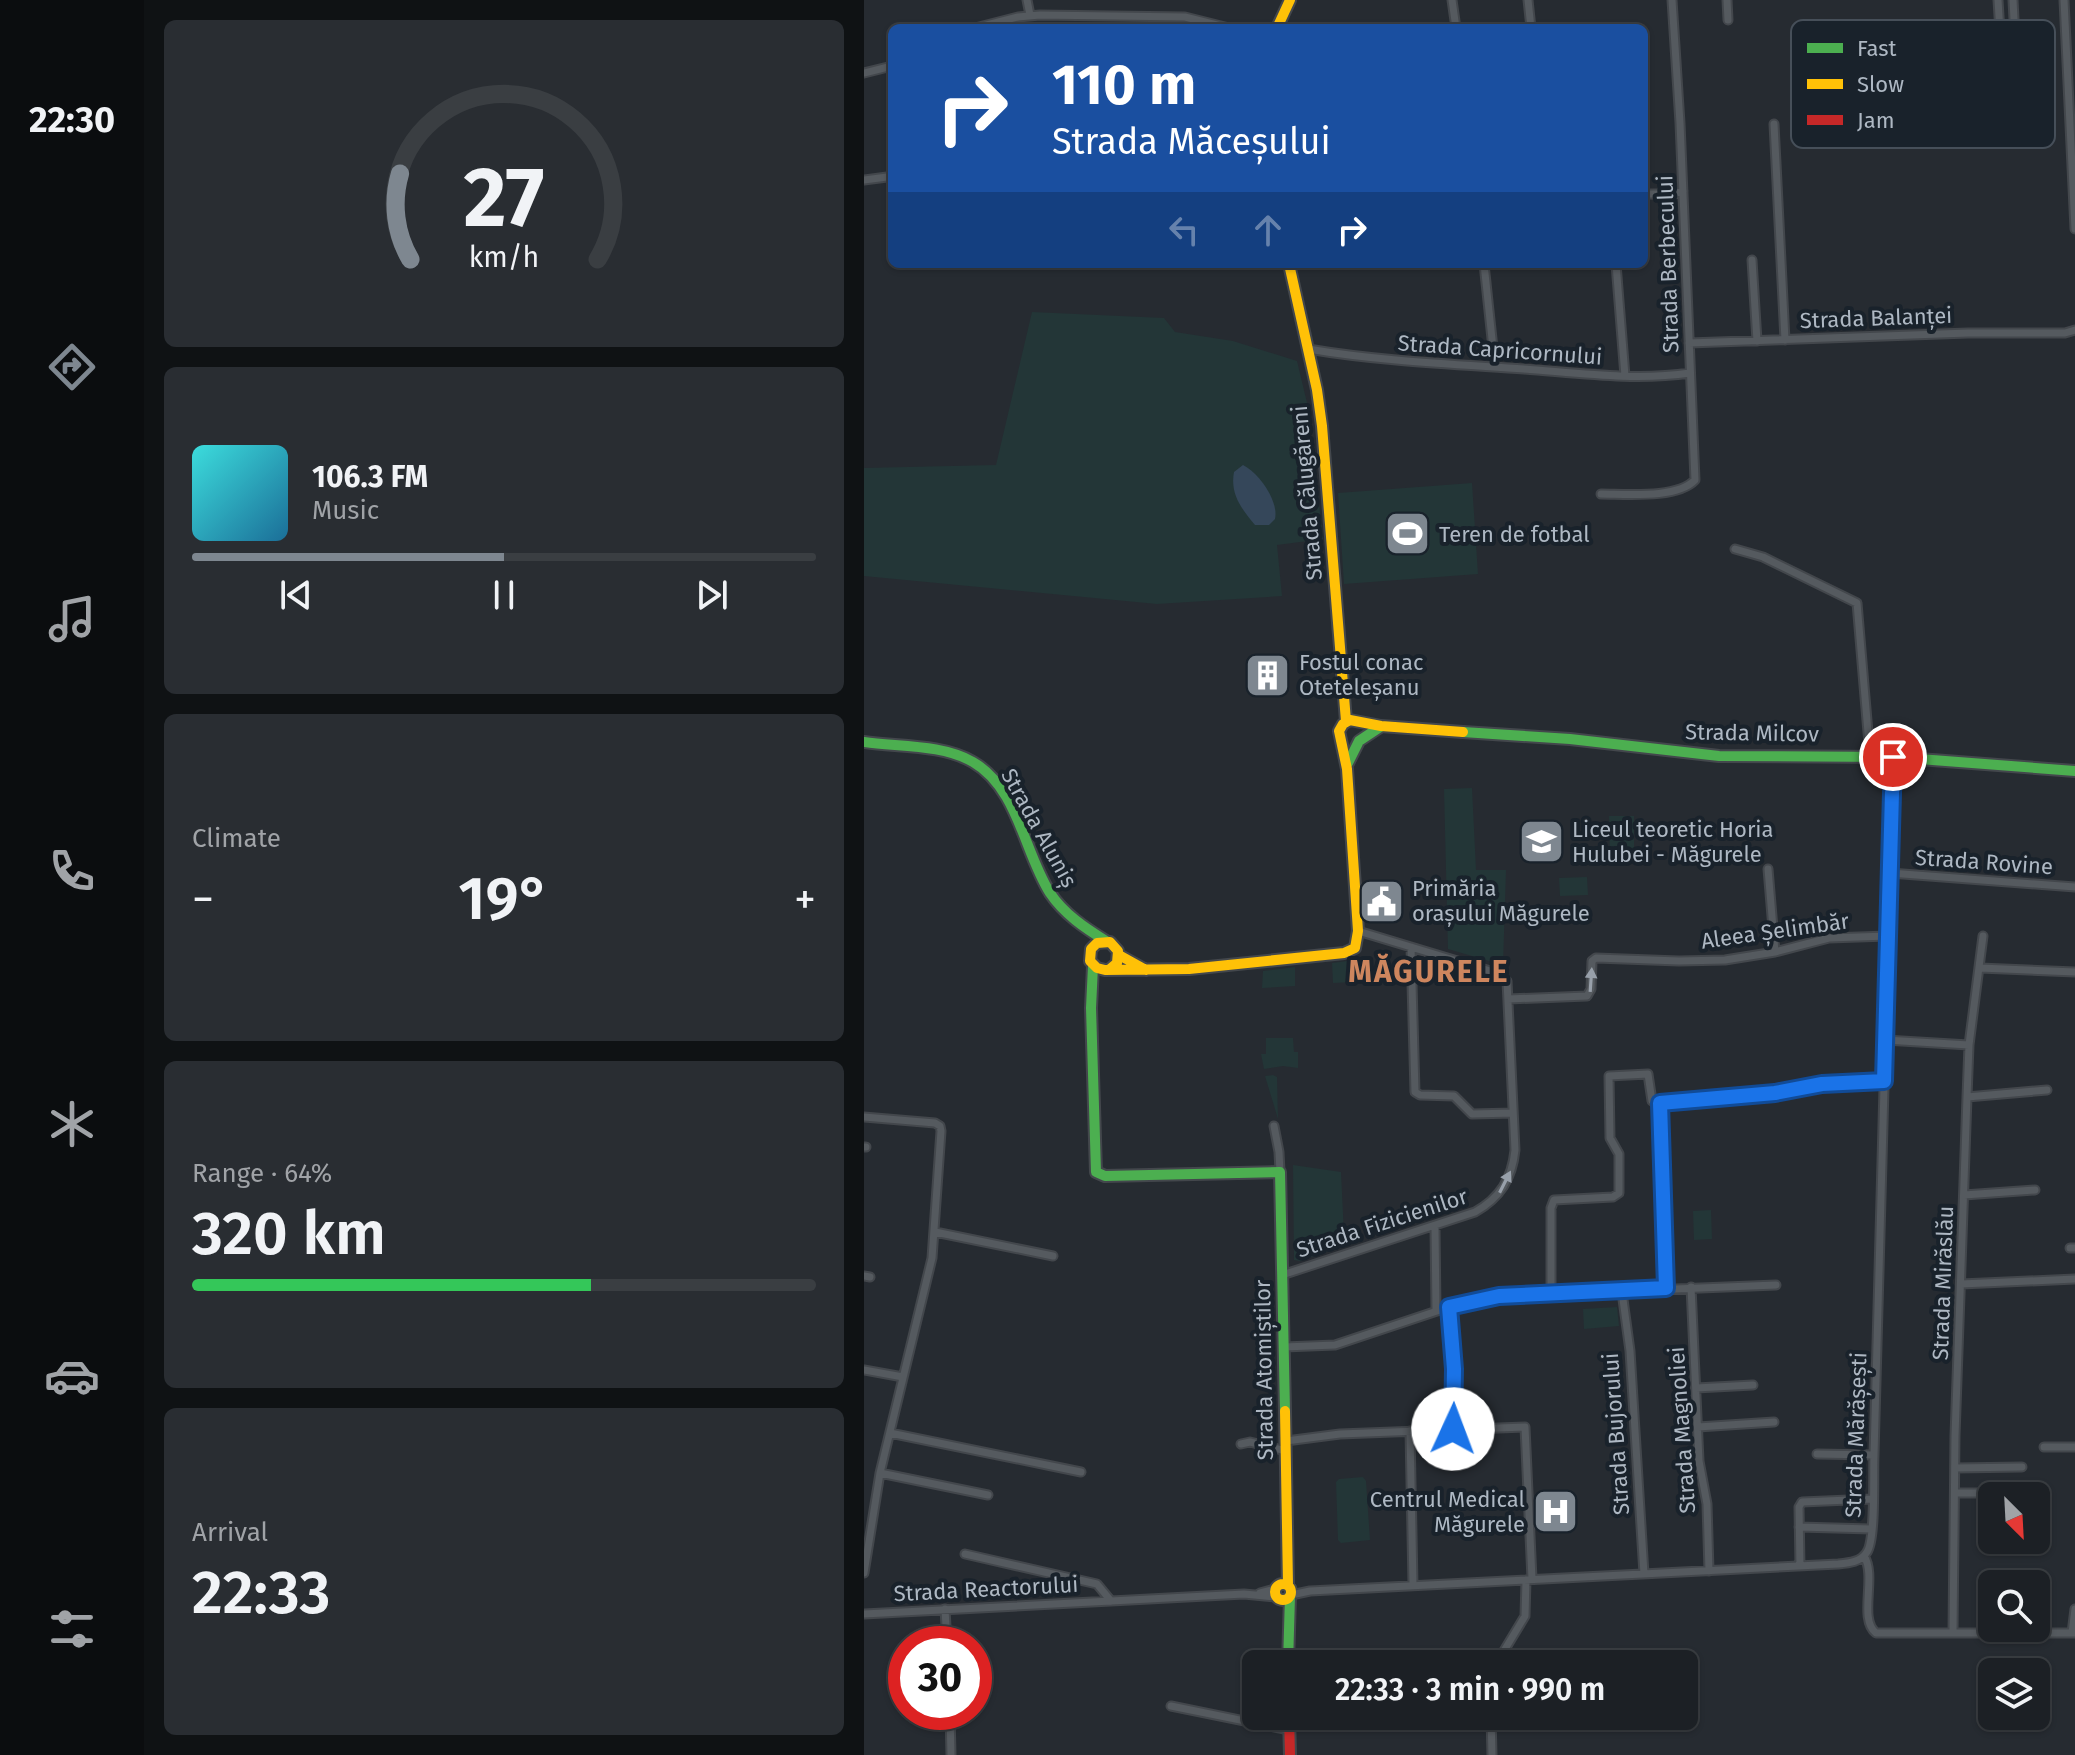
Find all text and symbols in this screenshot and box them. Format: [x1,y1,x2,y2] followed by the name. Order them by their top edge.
[1791,20,2055,148] legend
[1857,35,1897,62] text: Fast
[1052,52,1196,119] text: 110 m
[920,56,1024,160] icon: right
[1857,71,1904,98] text: Slow
[29,98,115,142] text: 22:30
[1857,107,1895,134] text: Jam
[1052,120,1331,164] text: Strada Măceșului
[463,147,545,247] text: 27
[1651,175,1685,353] street label: Strada Berbecului
[1162,208,1206,252] icon: left
[1246,208,1290,252] icon: ahead
[1330,208,1374,252] icon: right
[469,240,539,275] text: km/h
[1799,302,1953,334] street label: Strada Balanței
[1397,329,1603,371] street label: Strada Capricornului
[44,339,100,395] icon: directions
[1286,404,1328,582] street label: Strada Călugăreni
[312,459,428,495] text: 106.3 FM
[312,495,379,526] text: Music
[1384,510,1432,558] sports icon: Teren de fotbal
[1439,521,1590,548] place label: Teren de fotbal
[274,573,318,617] icon: previous
[482,573,526,617] icon: pause
[690,573,734,617] icon: next
[44,591,100,647] icon: music
[1299,649,1423,701] place label: Fostul conac Oteteleșanu
[1244,651,1292,699] building icon: Fostul conac Oteteleșanu
[1685,718,1819,748] street label: Strada Milcov
[1859,723,1927,791] pin
[1871,735,1915,779] icon: arrive
[995,764,1083,892] street label: Strada Aluniș
[1572,816,1774,868] place label: Liceul teoretic Horia Hulubei - Măgurele
[1517,818,1565,866] school or university icon: Liceul teoretic Horia Hulubei - Măgurele
[192,823,281,854] text: Climate
[44,843,100,899] icon: phone
[1914,844,2054,880] street label: Strada Rovine
[458,863,550,935] text: 19°
[192,873,214,926] text: −
[794,873,816,926] text: +
[1412,875,1590,927] place label: Primăria orașului Măgurele
[1357,877,1405,925] public building icon: Primăria orașului Măgurele
[1699,907,1851,955] street label: Aleea Șelimbăr
[1348,953,1510,990] district label: MĂGURELE
[1585,967,1598,992] one-way arrow
[44,1096,100,1152] icon: climate
[192,1158,332,1189] text: Range · 64%
[1498,1171,1511,1194] one-way arrow
[1293,1182,1471,1263] street label: Strada Fizicienilor
[192,1198,386,1270] text: 320 km
[1927,1205,1959,1361] street label: Strada Mirăslău
[1249,1279,1279,1461] street label: Strada Atomiștilor
[1663,1346,1701,1514] street label: Strada Magnoliei
[44,1348,100,1404] icon: car
[1597,1352,1635,1516] street label: Strada Bujorului
[1840,1352,1872,1518] street label: Strada Mărășești
[1411,1387,1495,1471] position arrow
[1978,1482,2050,1554] north arrow
[1978,1482,2050,1730] map controls
[1370,1486,1525,1538] place label: Centrul Medical Măgurele
[1532,1488,1580,1536] hospital icon: Centrul Medical Măgurele
[192,1517,268,1548] text: Arrival
[192,1557,330,1629] text: 22:33
[1978,1570,2050,1642] button: search
[893,1571,1079,1607] street label: Strada Reactorului
[44,1601,100,1657] icon: filters
[888,1626,992,1730] speed limit sign: 30
[1978,1658,2050,1730] button: layers
[1335,1672,1605,1708] text: 22:33 · 3 min · 990 m

